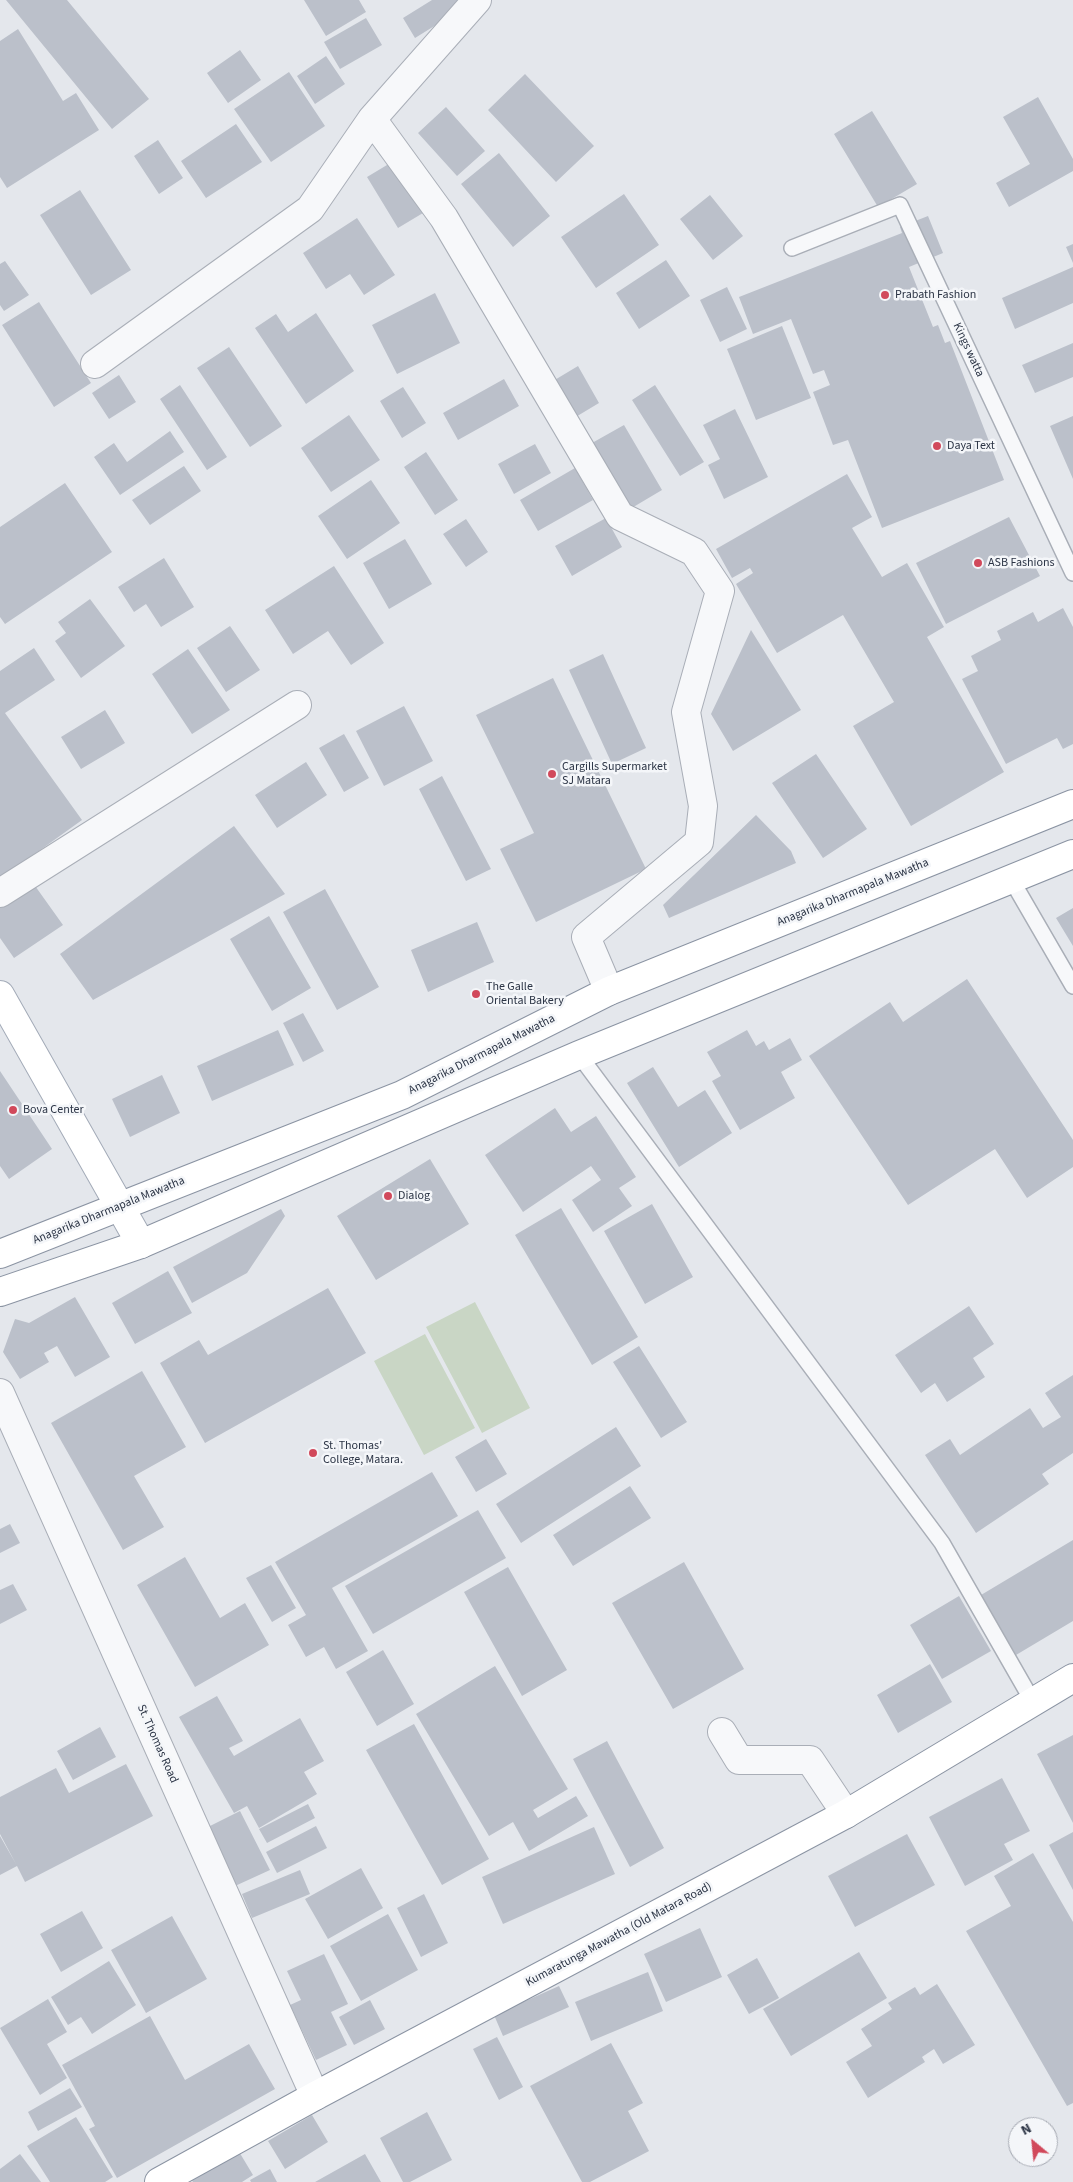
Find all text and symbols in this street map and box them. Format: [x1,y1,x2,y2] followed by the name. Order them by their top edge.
[895,288,976,302] place label: Prabath Fashion
[879,289,891,301] marker: Prabath Fashion
[949,321,987,379] street label: Kings watta
[947,439,995,453] place label: Daya Text
[931,440,943,452] marker: Daya Text
[988,556,1055,570] place label: ASB Fashions
[972,557,984,569] marker: ASB Fashions
[562,760,667,788] place label: Cargills Supermarket SJ Matara
[546,768,558,780] marker: Cargills Supermarket SJ Matara
[775,856,931,930] street label: Anagarika Dharmapala Mawatha
[486,980,564,1008] place label: The Galle Oriental Bakery
[470,988,482,1000] marker: The Galle Oriental Bakery
[406,1012,558,1098] street label: Anagarika Dharmapala Mawatha
[23,1103,84,1117] place label: Bova Center
[7,1104,19,1116] marker: Bova Center
[31,1174,187,1248] street label: Anagarika Dharmapala Mawatha
[398,1189,430,1203] place label: Dialog
[382,1190,394,1202] marker: Dialog
[323,1439,403,1467] place label: St. Thomas' College, Matara.
[307,1447,319,1459] marker: St. Thomas' College, Matara.
[133,1703,181,1785] street label: St. Thomas Road
[524,1880,714,1990] street label: Kumaratunga Mawatha (Old Matara Road)
[1008,2117,1058,2167] north arrow
[1018,2119,1035,2141] text: N

